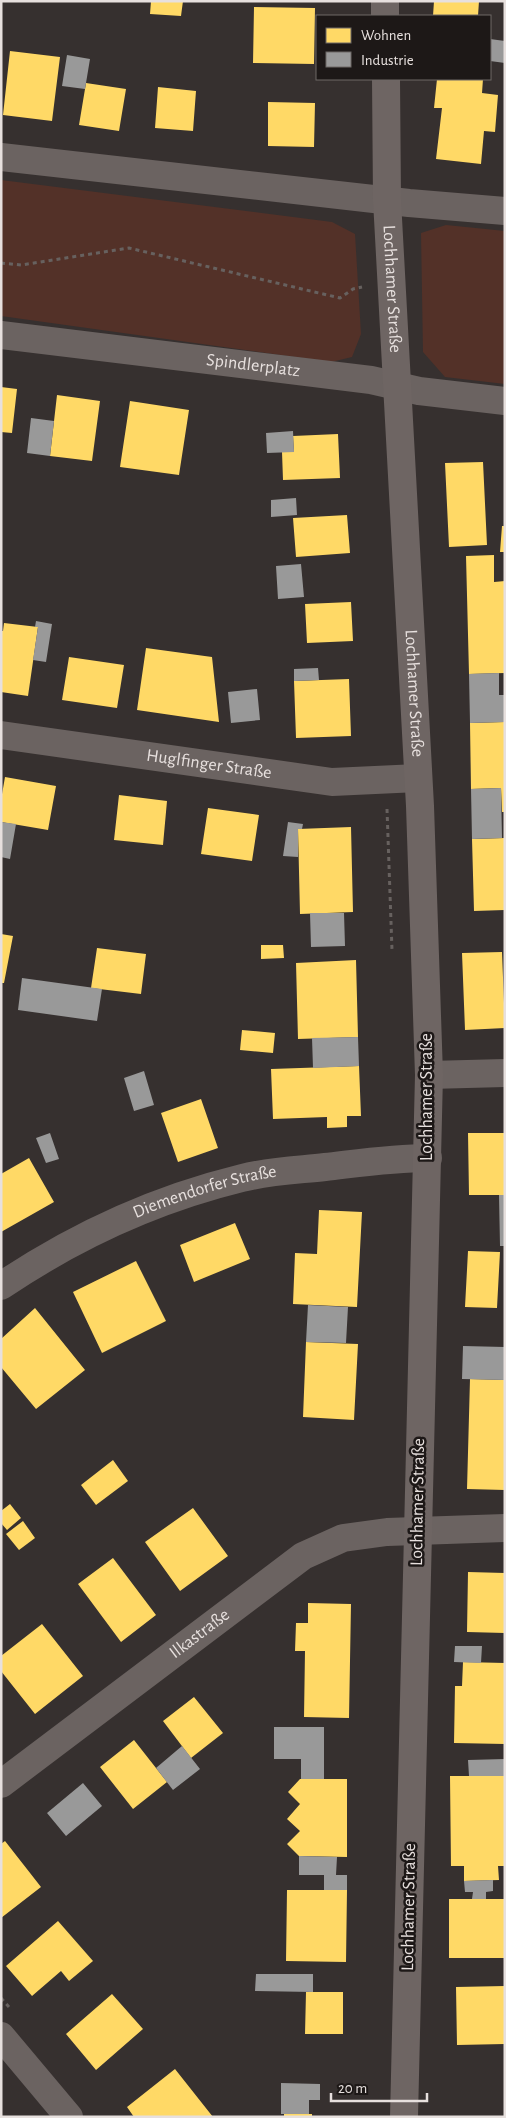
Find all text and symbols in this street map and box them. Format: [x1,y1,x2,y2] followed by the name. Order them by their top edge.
[316,15,491,80] legend
[361,28,411,43] text: Wohnen
[361,53,414,68] text: Industrie
[379,224,404,353] street label: Lochhamer Straße
[205,351,301,380] street label: Spindlerplatz
[401,629,426,758] street label: Lochhamer Straße
[145,747,273,782] street label: Huglfinger Straße
[418,1033,436,1161] street label: Lochhamer Straße
[131,1163,278,1222] street label: Diemendorfer Straße
[408,1438,428,1566] street label: Lochhamer Straße
[166,1606,233,1662] street label: Ilkastraße
[399,1843,419,1971] street label: Lochhamer Straße
[331,2070,427,2102] scale bar
[338,2081,367,2096] text: 20 m

